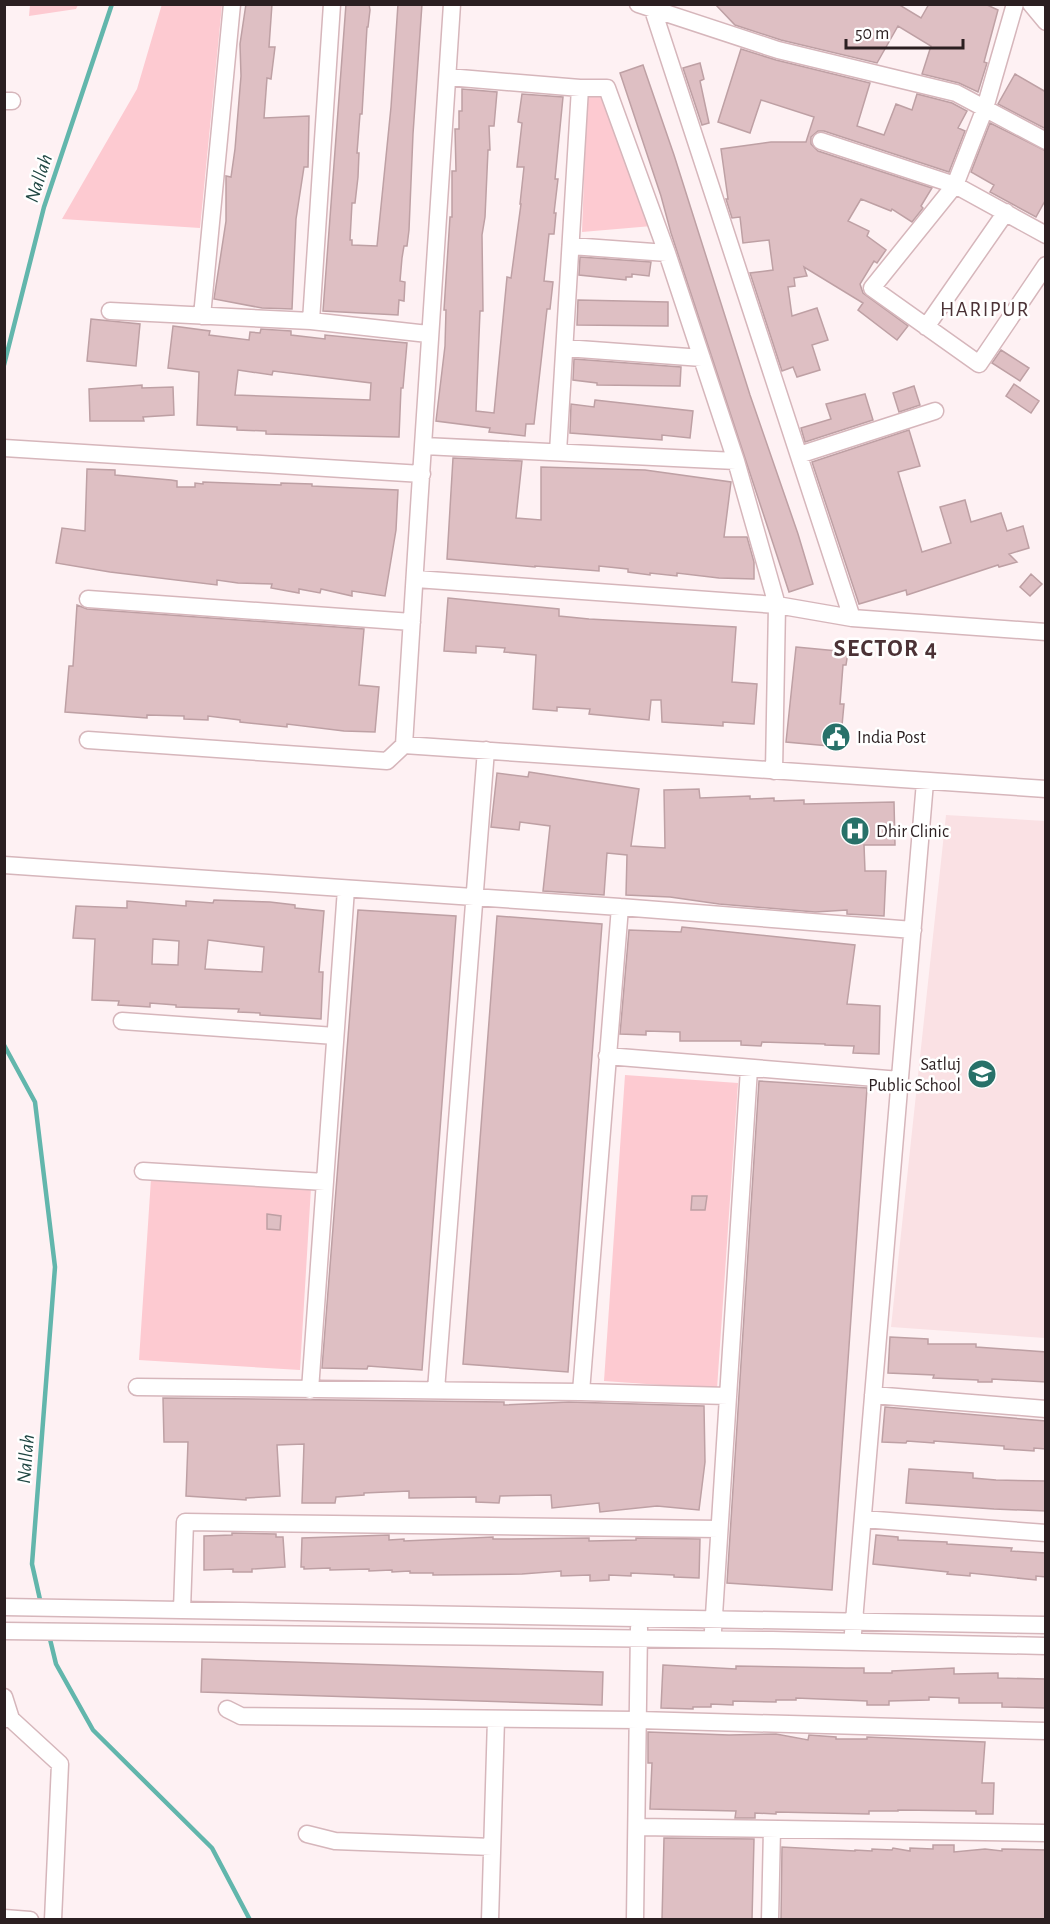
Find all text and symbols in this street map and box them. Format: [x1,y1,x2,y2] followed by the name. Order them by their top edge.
[846,12,963,50] scale bar
[855,25,889,43] text: 50 m
[22,152,56,205] water label: Nallah
[940,299,1030,320] district label: HARIPUR
[834,637,938,661] district label: SECTOR 4
[820,721,852,753] public building icon: India Post
[857,729,926,747] place label: India Post
[839,815,871,847] hospital icon: Dhir Clinic
[876,823,949,841] place label: Dhir Clinic
[868,1056,961,1095] place label: Satluj Public School
[966,1058,998,1090] school or university icon: Satluj Public School
[14,1434,38,1485] water label: Nallah

